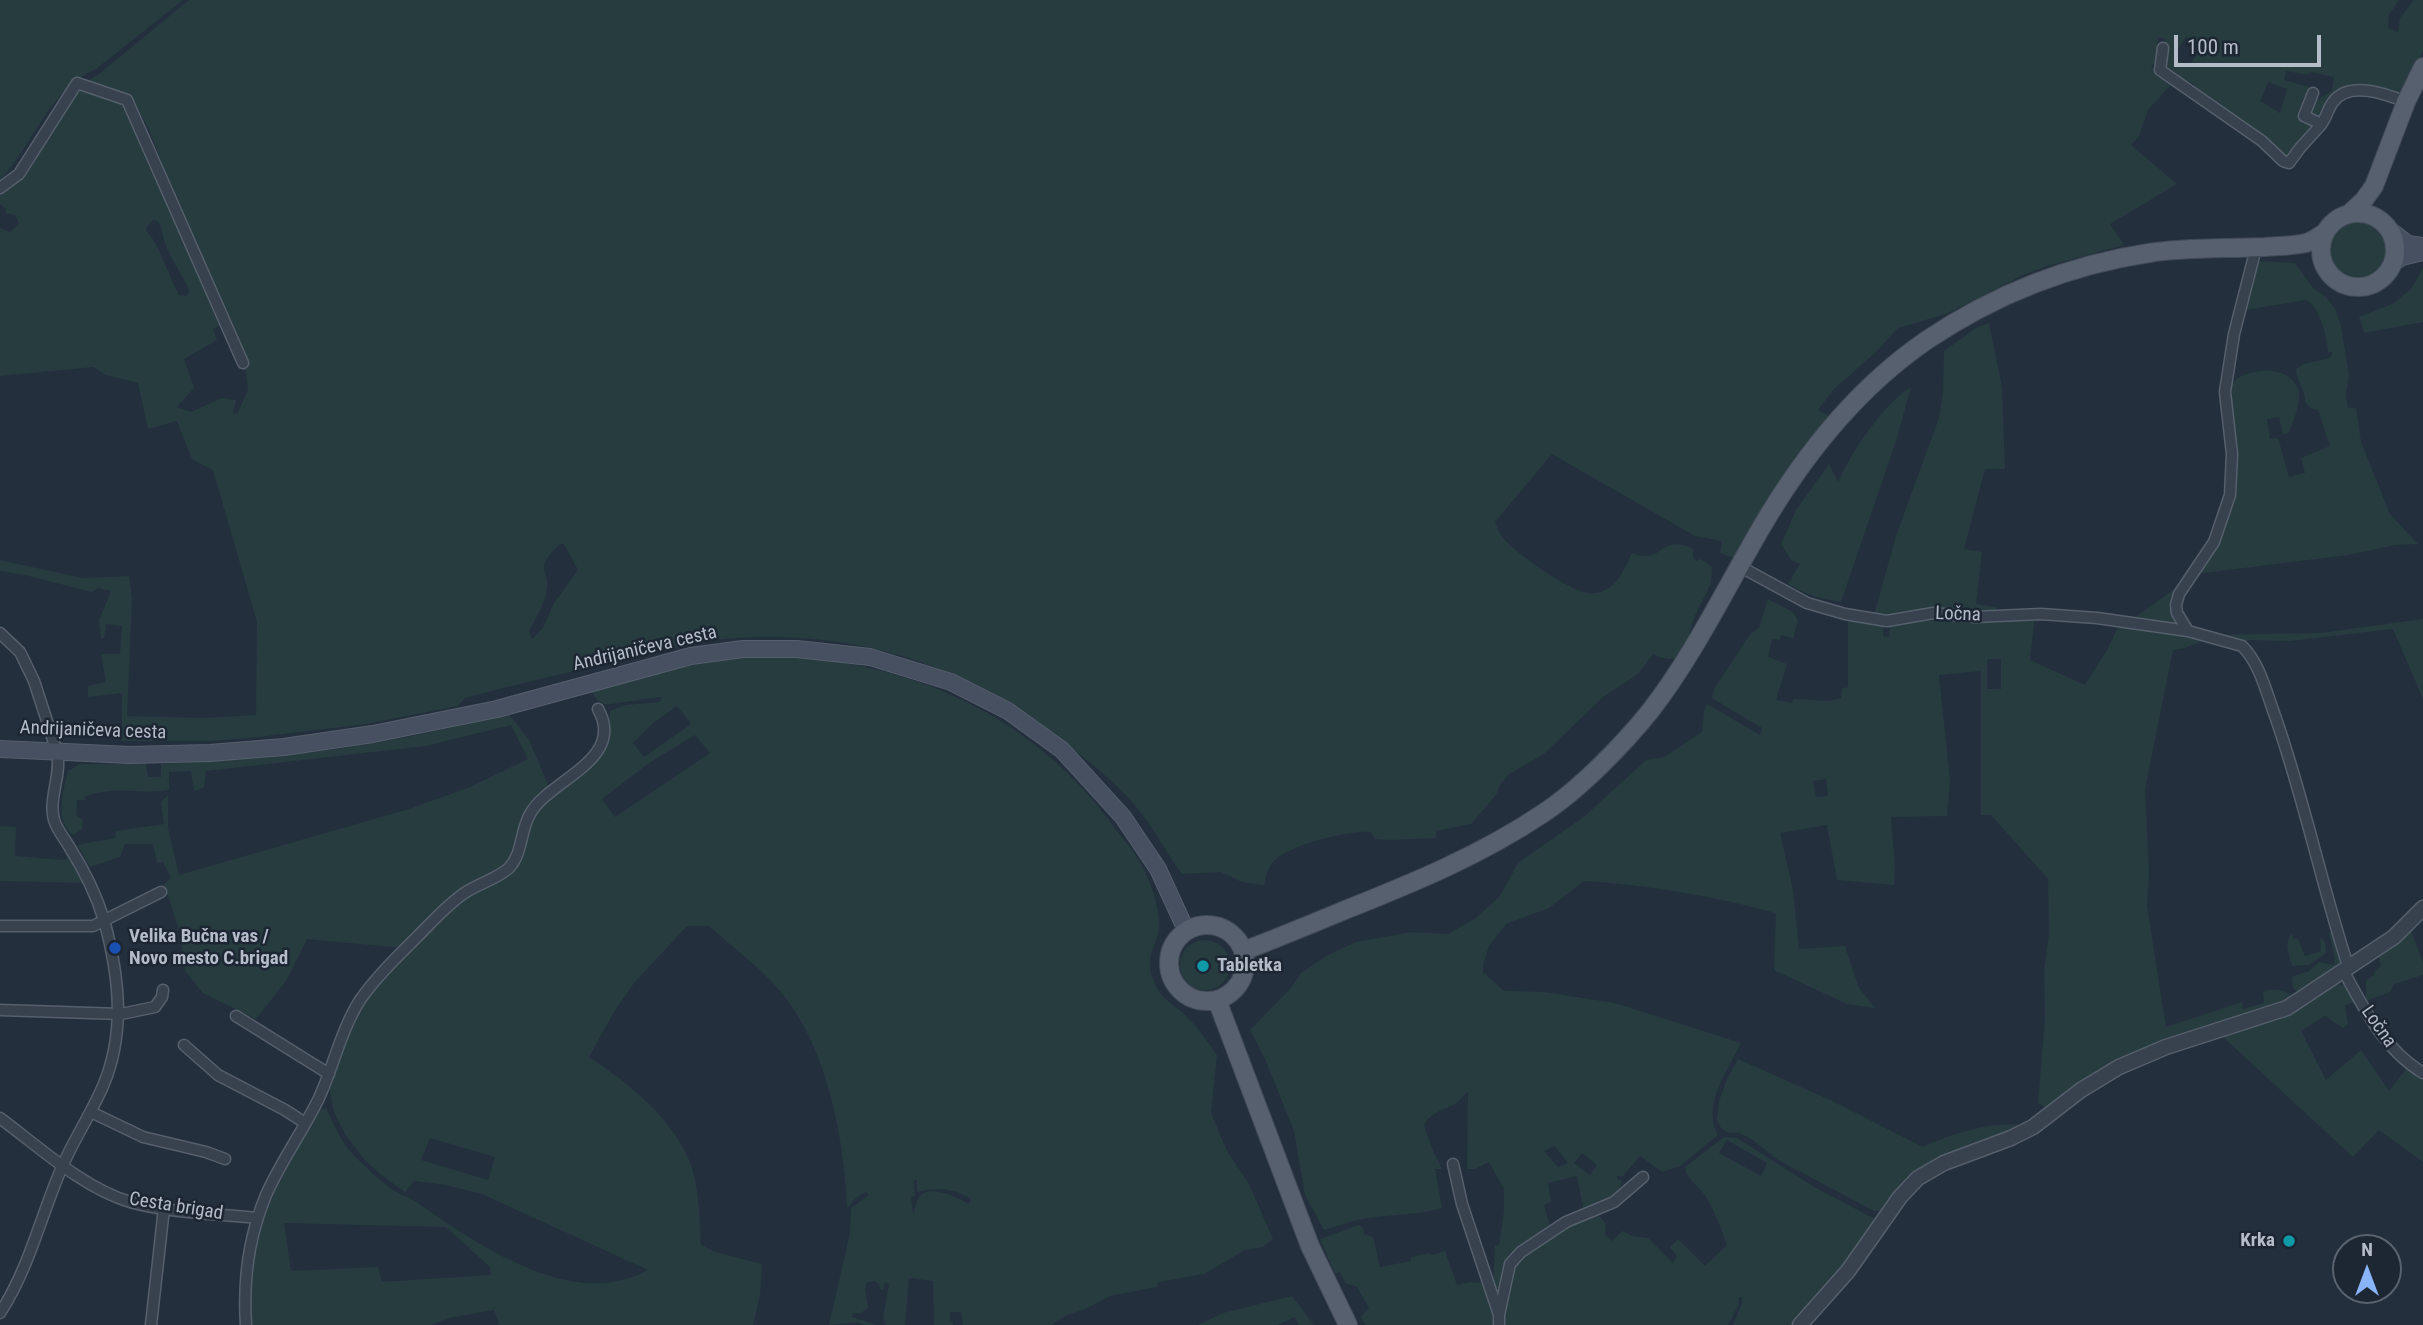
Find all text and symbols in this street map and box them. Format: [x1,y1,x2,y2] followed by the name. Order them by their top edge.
[2178,21,2325,65] scale bar
[2187,35,2239,59] text: 100 m
[1935,603,1981,627] street label: Ločna
[571,621,719,677] street label: Andrijaničeva cesta
[19,717,167,745] street label: Andrijaničeva cesta
[129,926,288,970] place label: Velika Bučna vas / Novo mesto C.brigad
[107,940,123,956] marker: Velika Bučna vas / Novo mesto C.brigad
[1217,955,1282,977] place label: Tabletka
[1195,958,1211,974] marker: Tabletka
[2356,1002,2400,1052] street label: Ločna
[127,1188,225,1226] street label: Cesta brigad
[2240,1230,2275,1252] place label: Krka
[2281,1233,2297,1249] marker: Krka
[2332,1234,2402,1304] north arrow
[2361,1238,2373,1261] text: N

